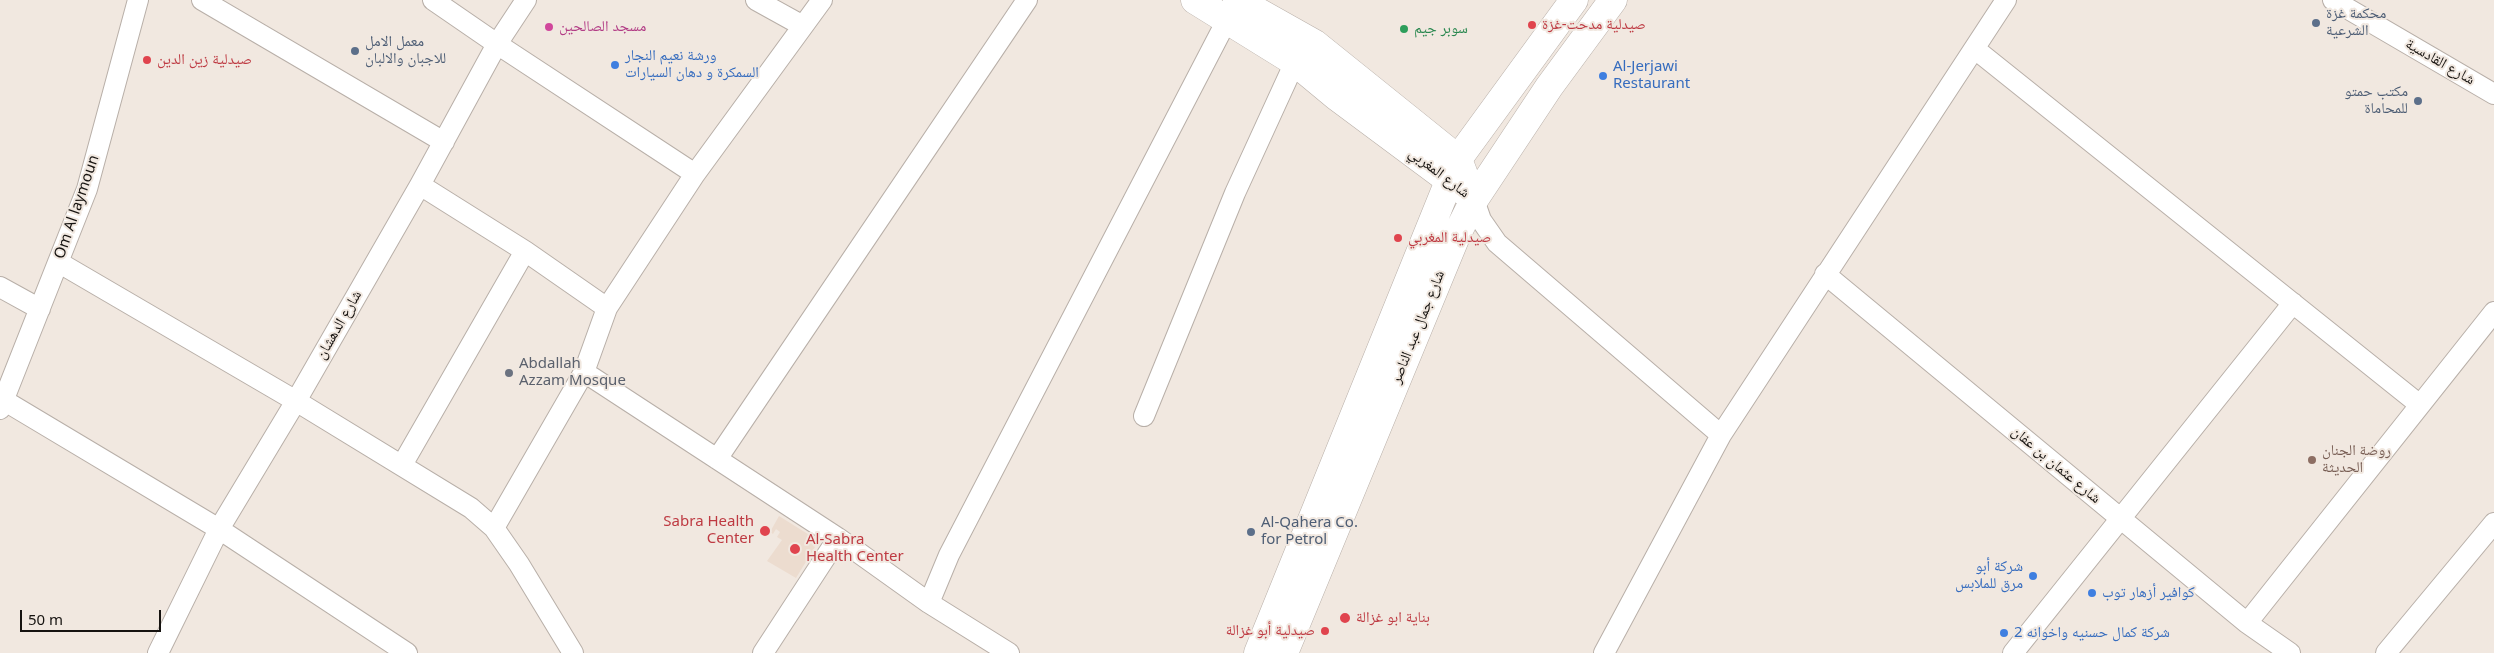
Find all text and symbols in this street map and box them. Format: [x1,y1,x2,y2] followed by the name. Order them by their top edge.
[2326,5,2386,40] place label: محكمة غزة الشرعية
[1542,16,1646,34] place label: صيدلية مدحت-غزة
[2310,17,2322,29] marker: محكمة غزة الشرعية
[559,18,646,36] place label: مسجد الصالحين
[1526,19,1538,31] marker: صيدلية مدحت-غزة
[1414,20,1468,38] place label: سوبر جيم
[543,21,555,33] marker: مسجد الصالحين
[1398,23,1410,35] marker: سوبر جيم
[365,33,446,68] place label: معمل الامل للاجبان والالبان
[2402,35,2478,89] street label: شارع القادسية
[349,45,361,57] marker: معمل الامل للاجبان والالبان
[625,47,759,82] place label: ورشة نعيم النجار السمكرة و دهان السيارات
[157,51,252,69] place label: صيدلية زين الدين
[141,54,153,66] marker: صيدلية زين الدين
[1613,58,1690,93] place label: Al-Jerjawi Restaurant
[609,59,621,71] marker: ورشة نعيم النجار السمكرة و دهان السيارات
[1597,70,1609,82] marker: Al-Jerjawi Restaurant
[2345,83,2408,118] place label: مكتب حمتو للمحاماة
[2412,95,2424,107] marker: مكتب حمتو للمحاماة
[1405,144,1473,202] street label: شارع المغربي
[51,153,103,261] street label: Om Al laymoun
[1408,229,1491,247] place label: صيدلية المغربي
[1392,232,1404,244] marker: صيدلية المغربي
[1387,268,1449,386] street label: شارع جمال عبد الناصر
[312,287,366,363] street label: شارع الدهشان
[519,355,626,390] place label: Abdallah Azzam Mosque
[503,367,515,379] marker: Abdallah Azzam Mosque
[2008,422,2104,508] street label: شارع عثمان بن عفان
[2322,442,2391,477] place label: روضة الجنان الحديثة
[2306,454,2318,466] marker: روضة الجنان الحديثة
[663,513,754,548] place label: Sabra Health Center
[1261,514,1358,549] place label: Al-Qahera Co. for Petrol
[758,524,772,538] marker: Sabra Health Center
[1245,526,1257,538] marker: Al-Qahera Co. for Petrol
[806,531,904,566] place label: Al-Sabra Health Center
[788,542,802,556] marker: Al-Sabra Health Center
[1955,558,2023,593] place label: شركة أبو مرق للملابس
[2027,570,2039,582] marker: شركة أبو مرق للملابس
[2102,584,2195,602] place label: كوافير أزهار توب
[2086,587,2098,599] marker: كوافير أزهار توب
[22,600,164,632] scale bar
[28,609,63,629] text: 50 m
[1356,609,1430,627] place label: بناية ابو غزالة
[1338,611,1352,625] marker: بناية ابو غزالة
[1226,622,1315,640] place label: صيدلية أبو غزالة
[2014,624,2170,642] place label: شركة كمال حسنيه واخوانه 2
[1319,625,1331,637] marker: صيدلية أبو غزالة
[1998,627,2010,639] marker: شركة كمال حسنيه واخوانه 2

